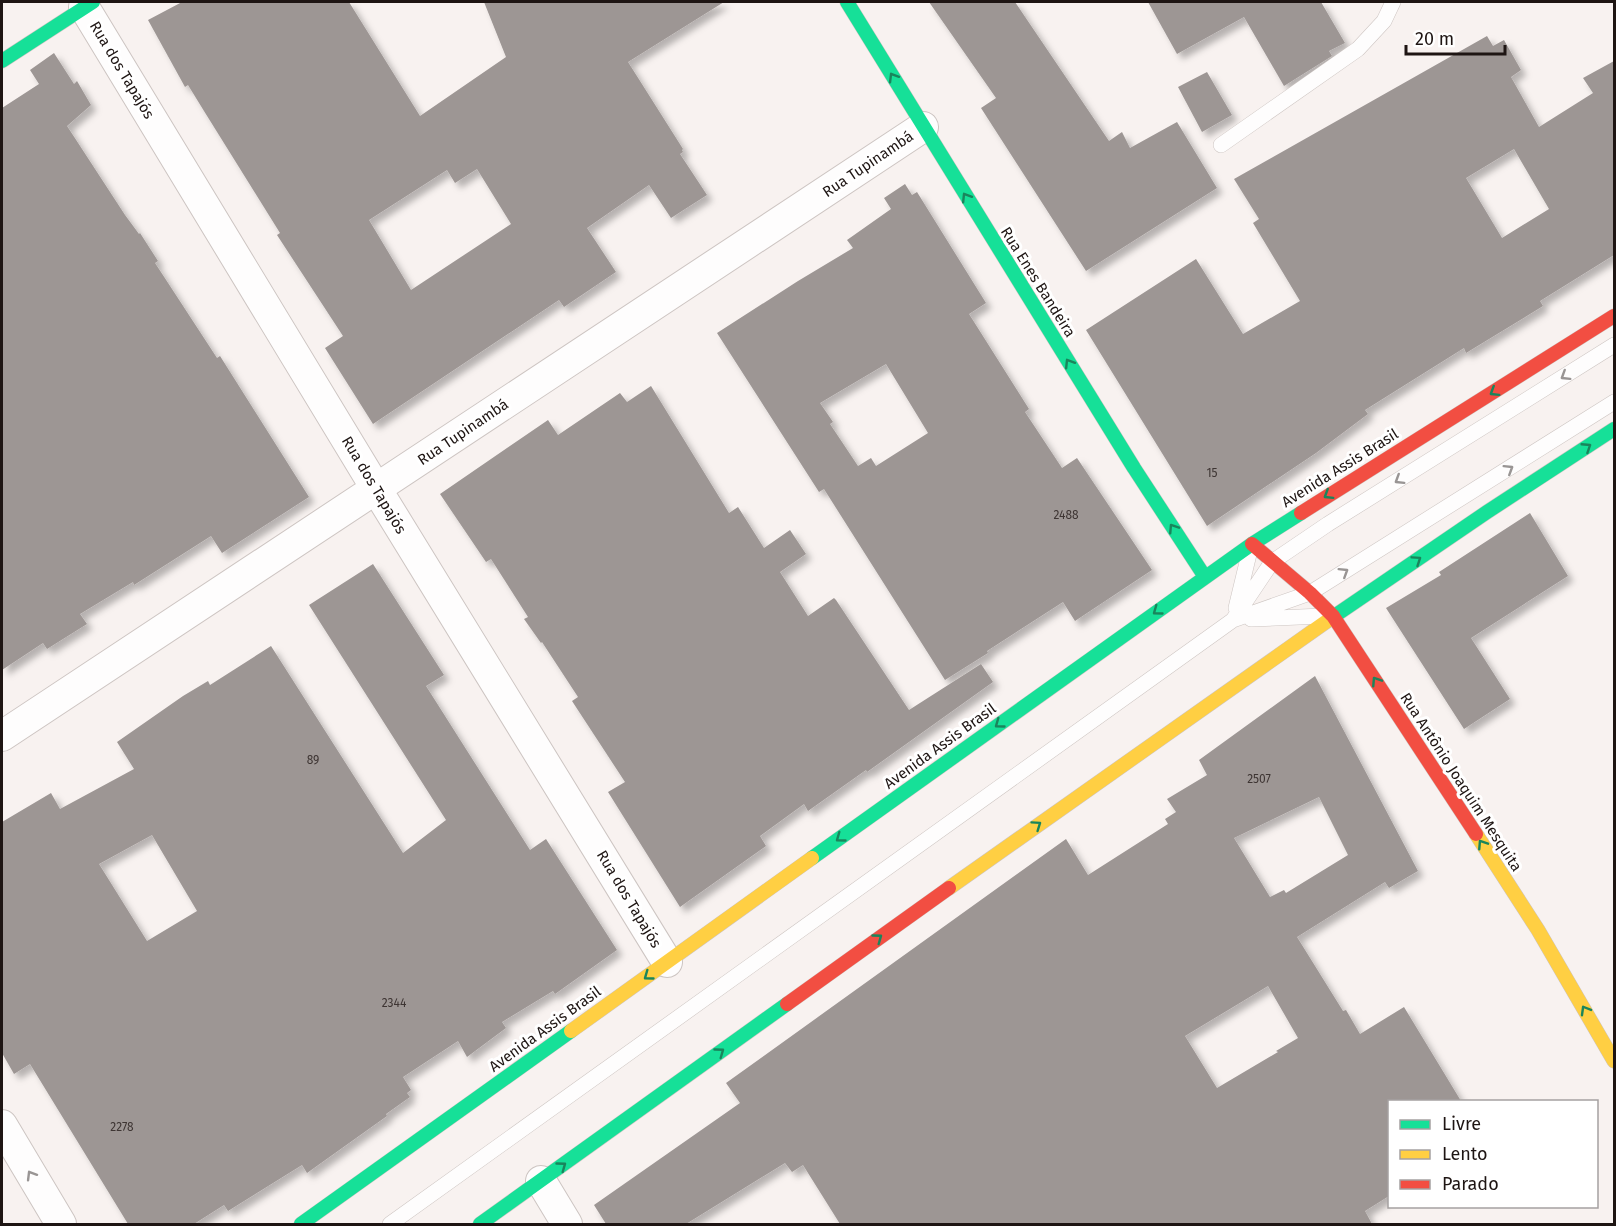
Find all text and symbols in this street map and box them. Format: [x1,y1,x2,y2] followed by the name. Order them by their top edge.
[86,18,158,122] street label: Rua dos Tapajós
[1406,18,1505,56] scale bar
[1415,28,1454,50] text: 20 m
[889,73,900,83] one-way arrow
[819,127,917,201] street label: Rua Tupinambá
[962,193,974,203] one-way arrow
[997,224,1079,340] street label: Rua Enes Bandeira
[1065,359,1076,370] one-way arrow
[1561,369,1571,381] one-way arrow
[1490,384,1500,396] one-way arrow
[414,395,512,469] street label: Rua Tupinambá
[1278,425,1402,511] street label: Avenida Assis Brasil
[338,433,410,537] street label: Rua dos Tapajós
[1581,442,1591,454] one-way arrow
[1503,464,1513,476] one-way arrow
[1206,466,1218,480] house number: 15
[1395,472,1406,483] one-way arrow
[1324,487,1334,499] one-way arrow
[1053,508,1079,522] house number: 2488
[1169,524,1180,535] one-way arrow
[1410,556,1421,567] one-way arrow
[1337,568,1348,579] one-way arrow
[1153,604,1164,615] one-way arrow
[1371,677,1383,687] one-way arrow
[1396,689,1526,875] street label: Rua Antônio Joaquim Mesquita
[881,699,1000,793] street label: Avenida Assis Brasil
[994,717,1005,728] one-way arrow
[307,753,319,767] house number: 89
[1247,772,1271,786] house number: 2507
[1031,822,1042,833] one-way arrow
[836,831,847,842] one-way arrow
[1478,840,1489,851] one-way arrow
[593,847,665,951] street label: Rua dos Tapajós
[872,934,883,945] one-way arrow
[643,969,654,980] one-way arrow
[486,982,605,1076] street label: Avenida Assis Brasil
[382,996,407,1010] house number: 2344
[1581,1006,1592,1016] one-way arrow
[713,1048,724,1059] one-way arrow
[1388,1100,1598,1208] legend
[1442,1113,1481,1135] text: Livre
[110,1120,134,1134] house number: 2278
[1442,1143,1488,1165] text: Lento
[555,1162,566,1173] one-way arrow
[27,1171,39,1181] one-way arrow
[1442,1173,1499,1195] text: Parado

